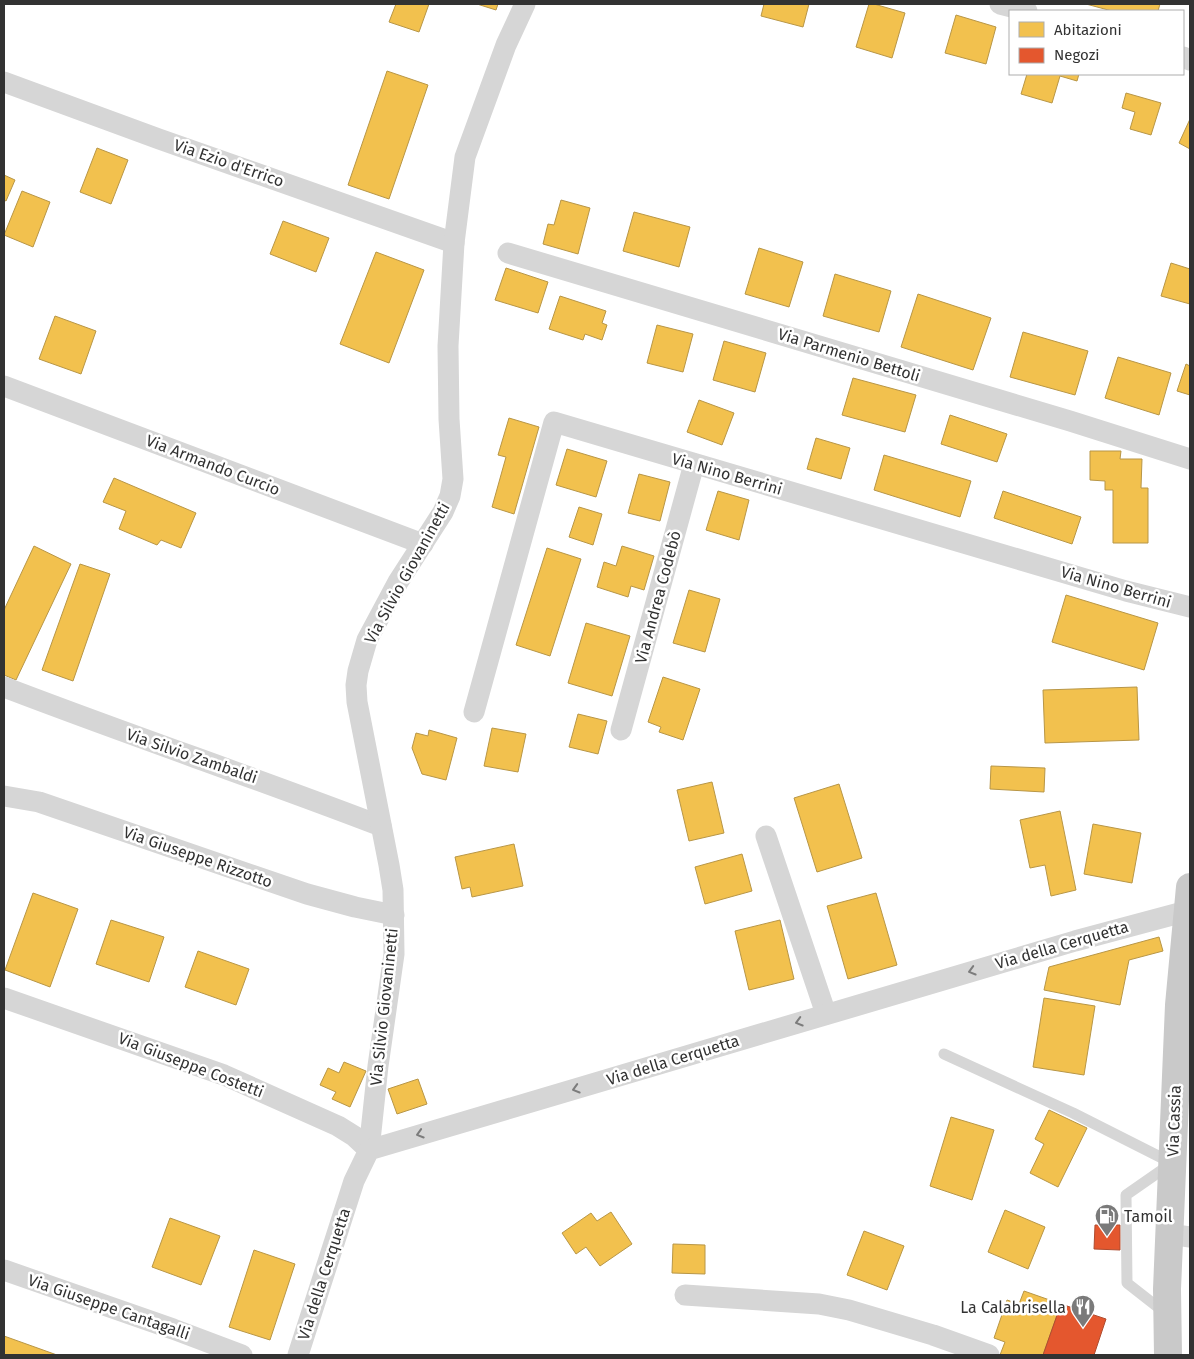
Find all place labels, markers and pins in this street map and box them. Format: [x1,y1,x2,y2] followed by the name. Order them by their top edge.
[1094,1203,1120,1237] fuel station icon: Tamoil
[1124,1207,1173,1226] place label: Tamoil
[1070,1294,1096,1328] restaurant icon: La Calabrisella
[960,1298,1066,1317] place label: La Calabrisella

